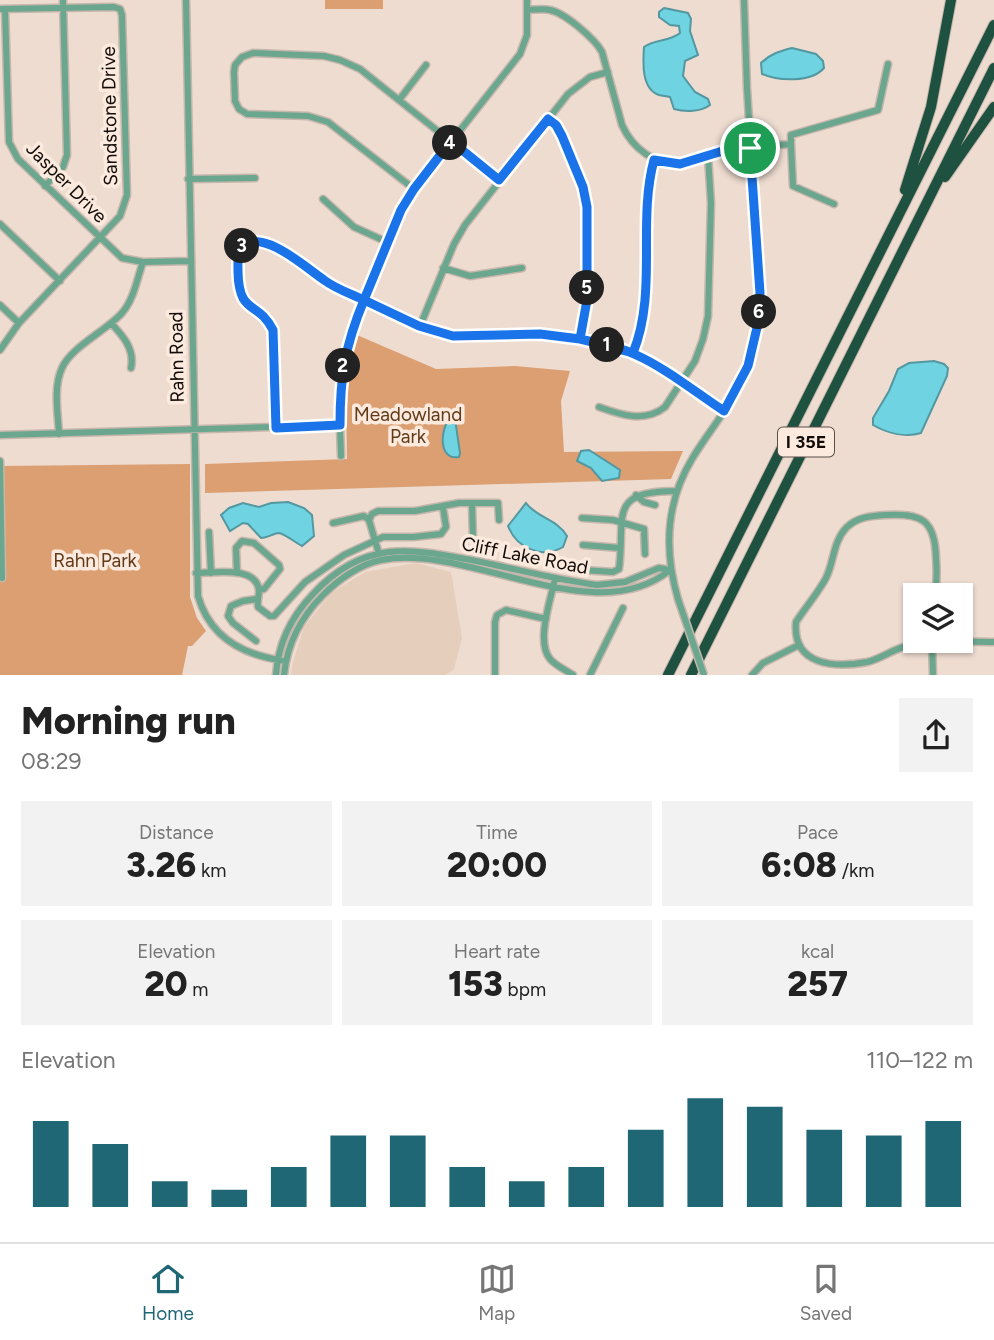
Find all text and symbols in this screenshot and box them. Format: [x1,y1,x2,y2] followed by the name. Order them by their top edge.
[97,46,122,186] street label: Sandstone Drive
[720,118,780,178] pin
[433,125,468,160] pin: 4
[731,129,769,167] icon: arrive
[443,131,456,154] text: 4
[21,137,112,228] street label: Jasper Drive
[224,229,260,264] pin: 3
[236,234,247,257] text: 3
[570,270,604,306] pin: 5
[581,276,592,299] text: 5
[742,294,776,330] pin: 6
[753,300,764,323] text: 6
[164,311,189,403] street label: Rahn Road
[590,328,624,362] pin: 1
[602,333,611,356] text: 1
[326,348,360,384] pin: 2
[337,354,348,377] text: 2
[354,403,462,448] park label: Meadowland Park
[778,428,834,457] road number: I 35E
[460,532,590,579] street label: Cliff Lake Road
[53,549,138,572] park label: Rahn Park
[903,583,973,653] map controls
[903,583,973,653] button: layers
[21,698,236,744] text: Morning run
[899,698,973,772] button: share
[21,747,82,775] text: 08:29
[139,821,214,844] text: Distance
[476,821,518,844] text: Time
[797,821,838,844] text: Pace
[126,844,196,886] text: 3.26
[447,844,547,886] text: 20:00
[761,844,837,886] text: 6:08
[196,859,226,882] text: km
[837,859,874,882] text: /km
[137,940,215,963] text: Elevation
[454,940,540,963] text: Heart rate
[801,940,834,963] text: kcal
[144,963,188,1005] text: 20
[448,963,503,1005] text: 153
[787,963,848,1005] text: 257
[188,978,208,1001] text: m
[503,978,546,1001] text: bpm
[21,1046,116,1074] text: Elevation
[866,1046,973,1074] text: 110–122 m
[142,1260,194,1325] tab: Home
[478,1260,516,1325] tab: Map
[800,1260,852,1325] tab: Saved

